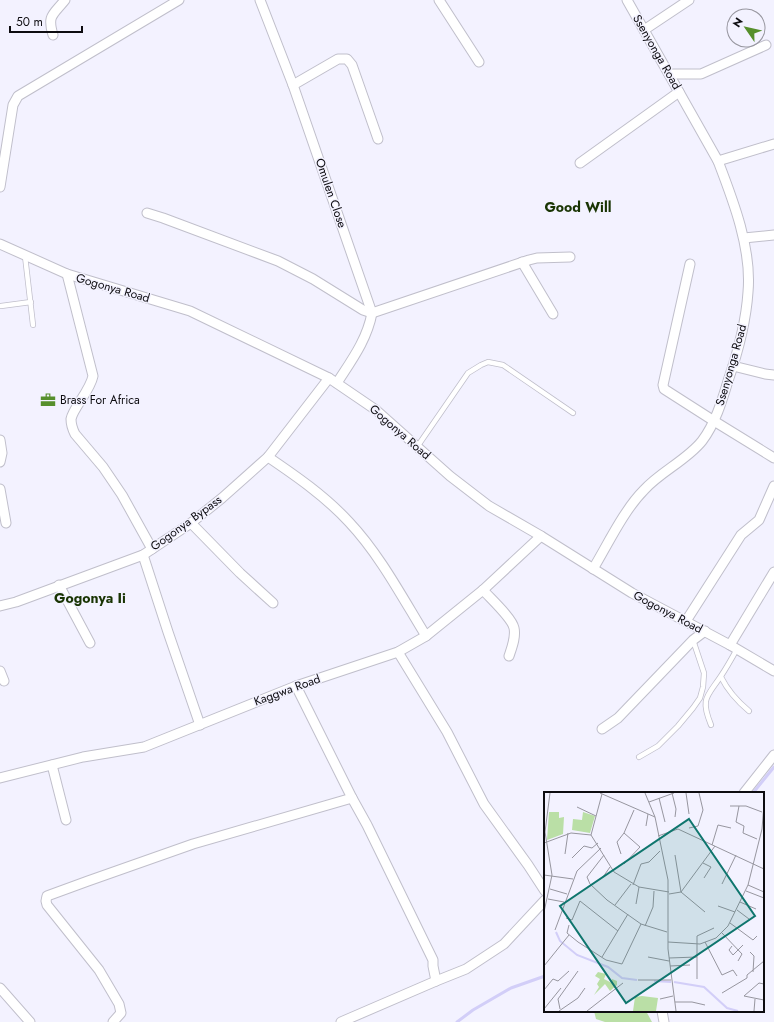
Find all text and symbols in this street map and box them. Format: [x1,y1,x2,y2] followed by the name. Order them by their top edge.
[10,8,82,34] scale bar
[726,8,766,48] north arrow
[628,11,686,93] street label: Ssenyonga Road
[16,13,43,31] text: 50 m
[729,14,747,31] text: N
[311,156,351,230] street label: Omulen Close
[544,197,612,217] district label: Good Will
[74,269,152,307] street label: Gogonya Road
[711,322,751,408] street label: Ssenyonga Road
[39,391,57,409] office icon: Brass For Africa
[60,391,140,409] place label: Brass For Africa
[365,400,435,464] street label: Gogonya Road
[147,491,226,555] street label: Gogonya Bypass
[630,586,706,638] street label: Gogonya Road
[54,588,126,608] district label: Gogonya Ii
[251,670,323,710] street label: Kaggwa Road
[544,792,764,1012] inset map

